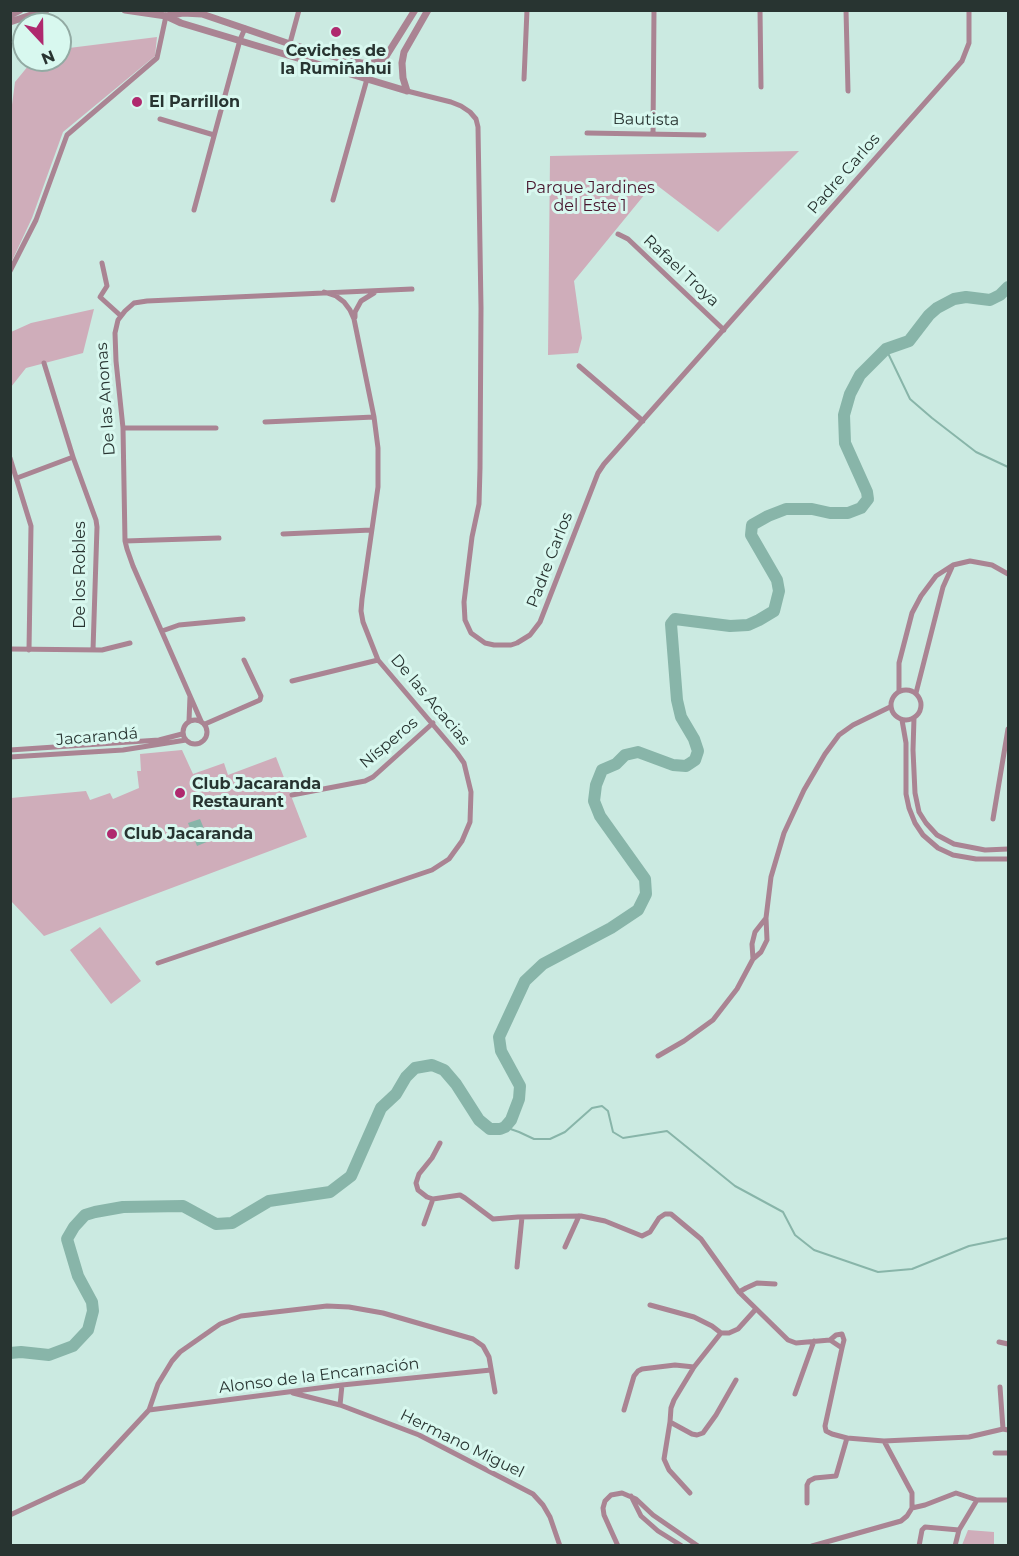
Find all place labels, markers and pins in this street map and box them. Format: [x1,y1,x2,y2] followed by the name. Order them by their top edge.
[329,25,343,39] marker: Ceviches de la Rumiñahui
[280,41,392,79] place label: Ceviches de la Rumiñahui
[149,92,240,112] place label: El Parrillon
[130,95,144,109] marker: El Parrillon
[192,774,321,812] place label: Club Jacaranda Restaurant
[173,786,187,800] marker: Club Jacaranda Restaurant
[124,824,253,844] place label: Club Jacaranda
[105,827,119,841] marker: Club Jacaranda

